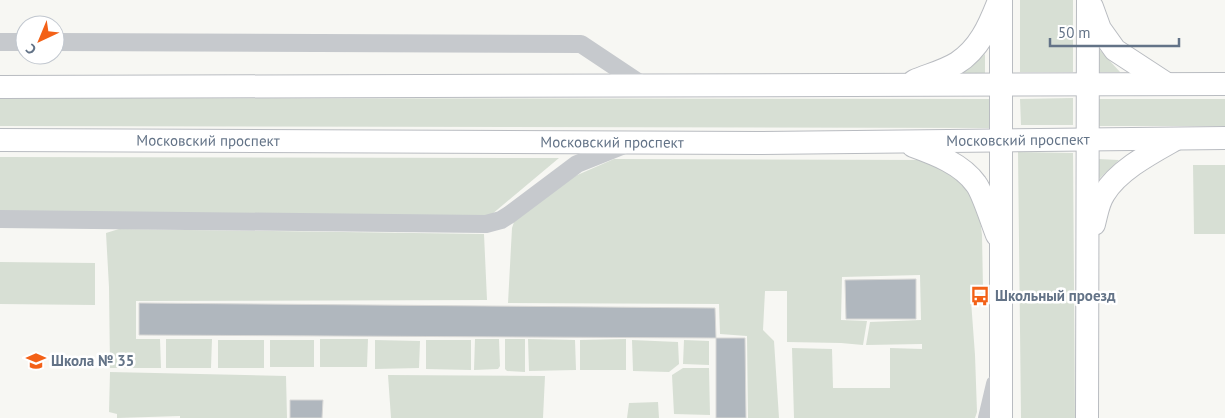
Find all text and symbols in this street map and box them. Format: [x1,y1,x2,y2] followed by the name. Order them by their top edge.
[15,15,65,65] north arrow
[1050,15,1179,47] scale bar
[1058,23,1091,42] text: 50 m
[22,40,40,59] text: С
[946,129,1090,150] street label: Московский проспект
[136,131,280,150] street label: Московский проспект
[540,132,684,152] street label: Московский проспект
[969,285,991,307] bus stop icon: Школьный проезд
[995,286,1116,305] place label: Школьный проезд
[25,350,47,372] school or university icon: Школа № 35
[51,351,134,370] place label: Школа № 35

